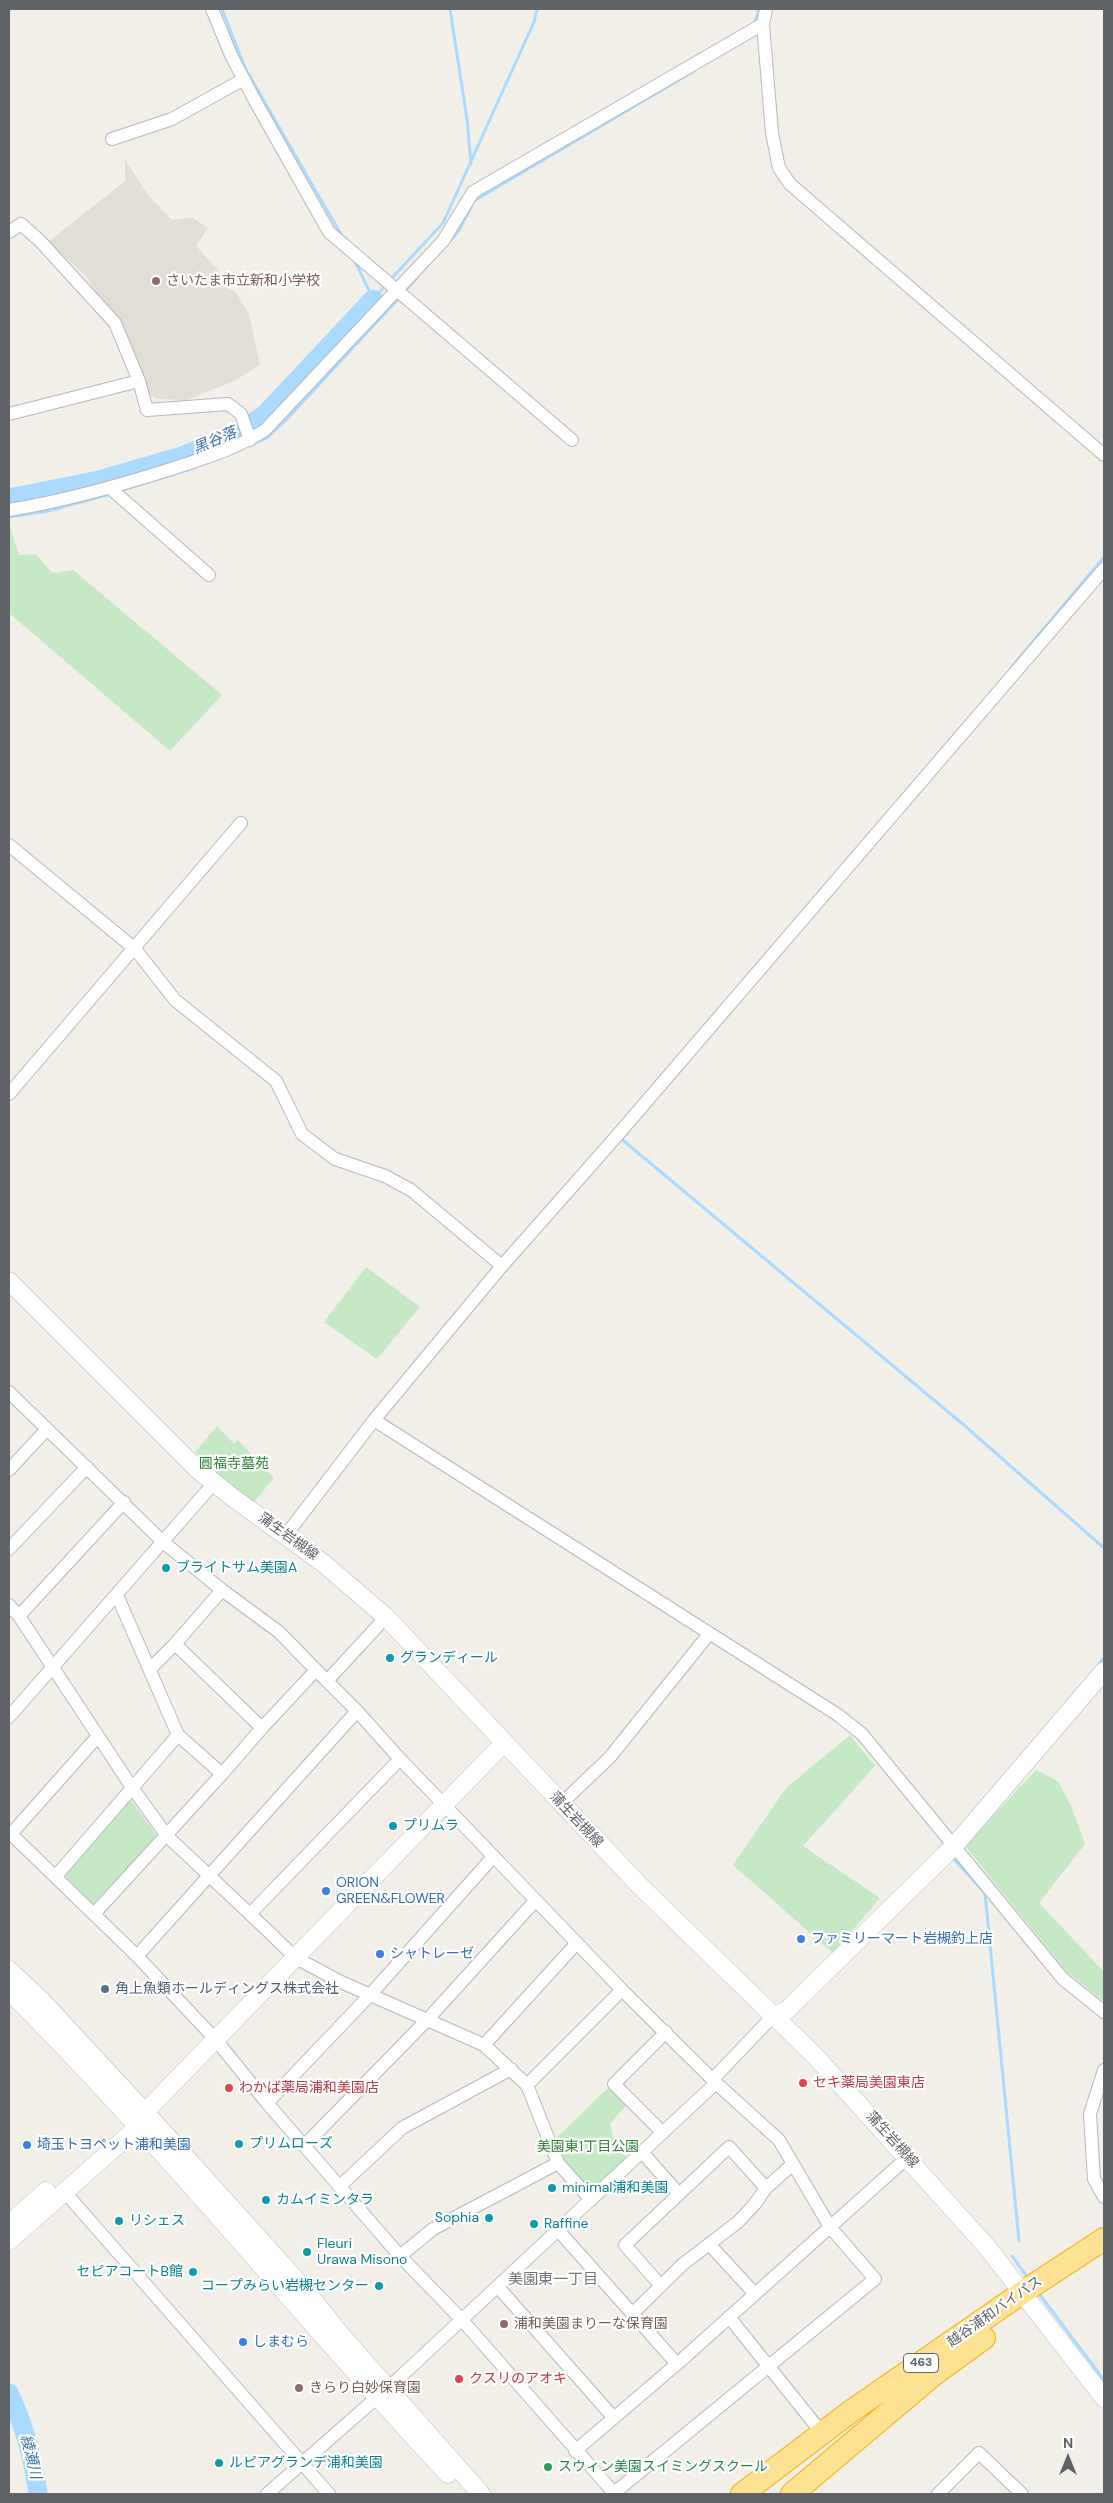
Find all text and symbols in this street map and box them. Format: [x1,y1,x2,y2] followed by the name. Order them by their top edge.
[166,273,320,289] place label: さいたま市立新和小学校
[150,275,162,287] marker: さいたま市立新和小学校
[191,424,239,458] water label: 黒谷落
[199,1456,269,1472] park label: 圓福寺墓苑
[255,1510,321,1564] street label: 蒲生岩槻線
[176,1560,297,1576] place label: ブライトサム美園A
[160,1562,172,1574] marker: ブライトサム美園A
[400,1650,498,1666] place label: グランディール
[384,1652,396,1664] marker: グランディール
[546,1789,606,1851] street label: 蒲生岩槻線
[403,1818,459,1834] place label: プリムラ
[387,1820,399,1832] marker: プリムラ
[336,1875,445,1908] place label: ORION GREEN&FLOWER
[320,1885,332,1897] marker: ORION GREEN&FLOWER
[811,1931,993,1947] place label: ファミリーマート岩槻釣上店
[795,1933,807,1945] marker: ファミリーマート岩槻釣上店
[390,1946,474,1962] place label: シャトレーゼ
[374,1948,386,1960] marker: シャトレーゼ
[115,1981,339,1997] place label: 角上魚類ホールディングス株式会社
[99,1983,111,1995] marker: 角上魚類ホールディングス株式会社
[813,2075,925,2091] place label: セキ薬局美園東店
[797,2077,809,2089] marker: セキ薬局美園東店
[239,2080,379,2096] place label: わかば薬局浦和美園店
[223,2082,235,2094] marker: わかば薬局浦和美園店
[862,2108,922,2172] street label: 蒲生岩槻線
[249,2136,333,2152] place label: プリムローズ
[37,2137,191,2153] place label: 埼玉トヨペット浦和美園
[233,2138,245,2150] marker: プリムローズ
[21,2139,33,2151] marker: 埼玉トヨペット浦和美園
[537,2139,639,2155] park label: 美園東1丁目公園
[562,2180,668,2196] place label: minimal浦和美園
[546,2182,558,2194] marker: minimal浦和美園
[276,2192,374,2208] place label: カムイミンタラ
[260,2194,272,2206] marker: カムイミンタラ
[435,2210,479,2226] place label: Sophia
[483,2212,495,2224] marker: Sophia
[129,2213,185,2229] place label: リシェス
[113,2215,125,2227] marker: リシェス
[544,2216,588,2232] place label: Raffine
[528,2218,540,2230] marker: Raffine
[317,2236,407,2268] place label: Fleuri Urawa Misono
[301,2246,313,2258] marker: Fleuri Urawa Misono
[77,2264,183,2280] place label: セピアコートB館
[187,2266,199,2278] marker: セピアコートB館
[508,2271,598,2289] district label: 美園東一丁目
[944,2273,1046,2351] street label: 越谷浦和バイパス
[201,2278,369,2294] place label: コープみらい岩槻センター
[373,2280,385,2292] marker: コープみらい岩槻センター
[514,2316,668,2332] place label: 浦和美園まりーな保育園
[498,2318,510,2330] marker: 浦和美園まりーな保育園
[253,2334,309,2350] place label: しまむら
[237,2336,249,2348] marker: しまむら
[904,2354,938,2372] road number: 463
[469,2371,567,2387] place label: クスリのアオキ
[453,2373,465,2385] marker: クスリのアオキ
[309,2380,421,2396] place label: きらり白妙保育園
[293,2382,305,2394] marker: きらり白妙保育園
[16,2433,44,2481] water label: 綾瀬川
[1043,2433,1093,2483] north arrow
[1063,2434,1073,2452] text: N
[229,2455,383,2471] place label: ルピアグランデ浦和美園
[213,2457,225,2469] marker: ルピアグランデ浦和美園
[558,2459,768,2475] place label: スウィン美園スイミングスクール
[542,2461,554,2473] marker: スウィン美園スイミングスクール

